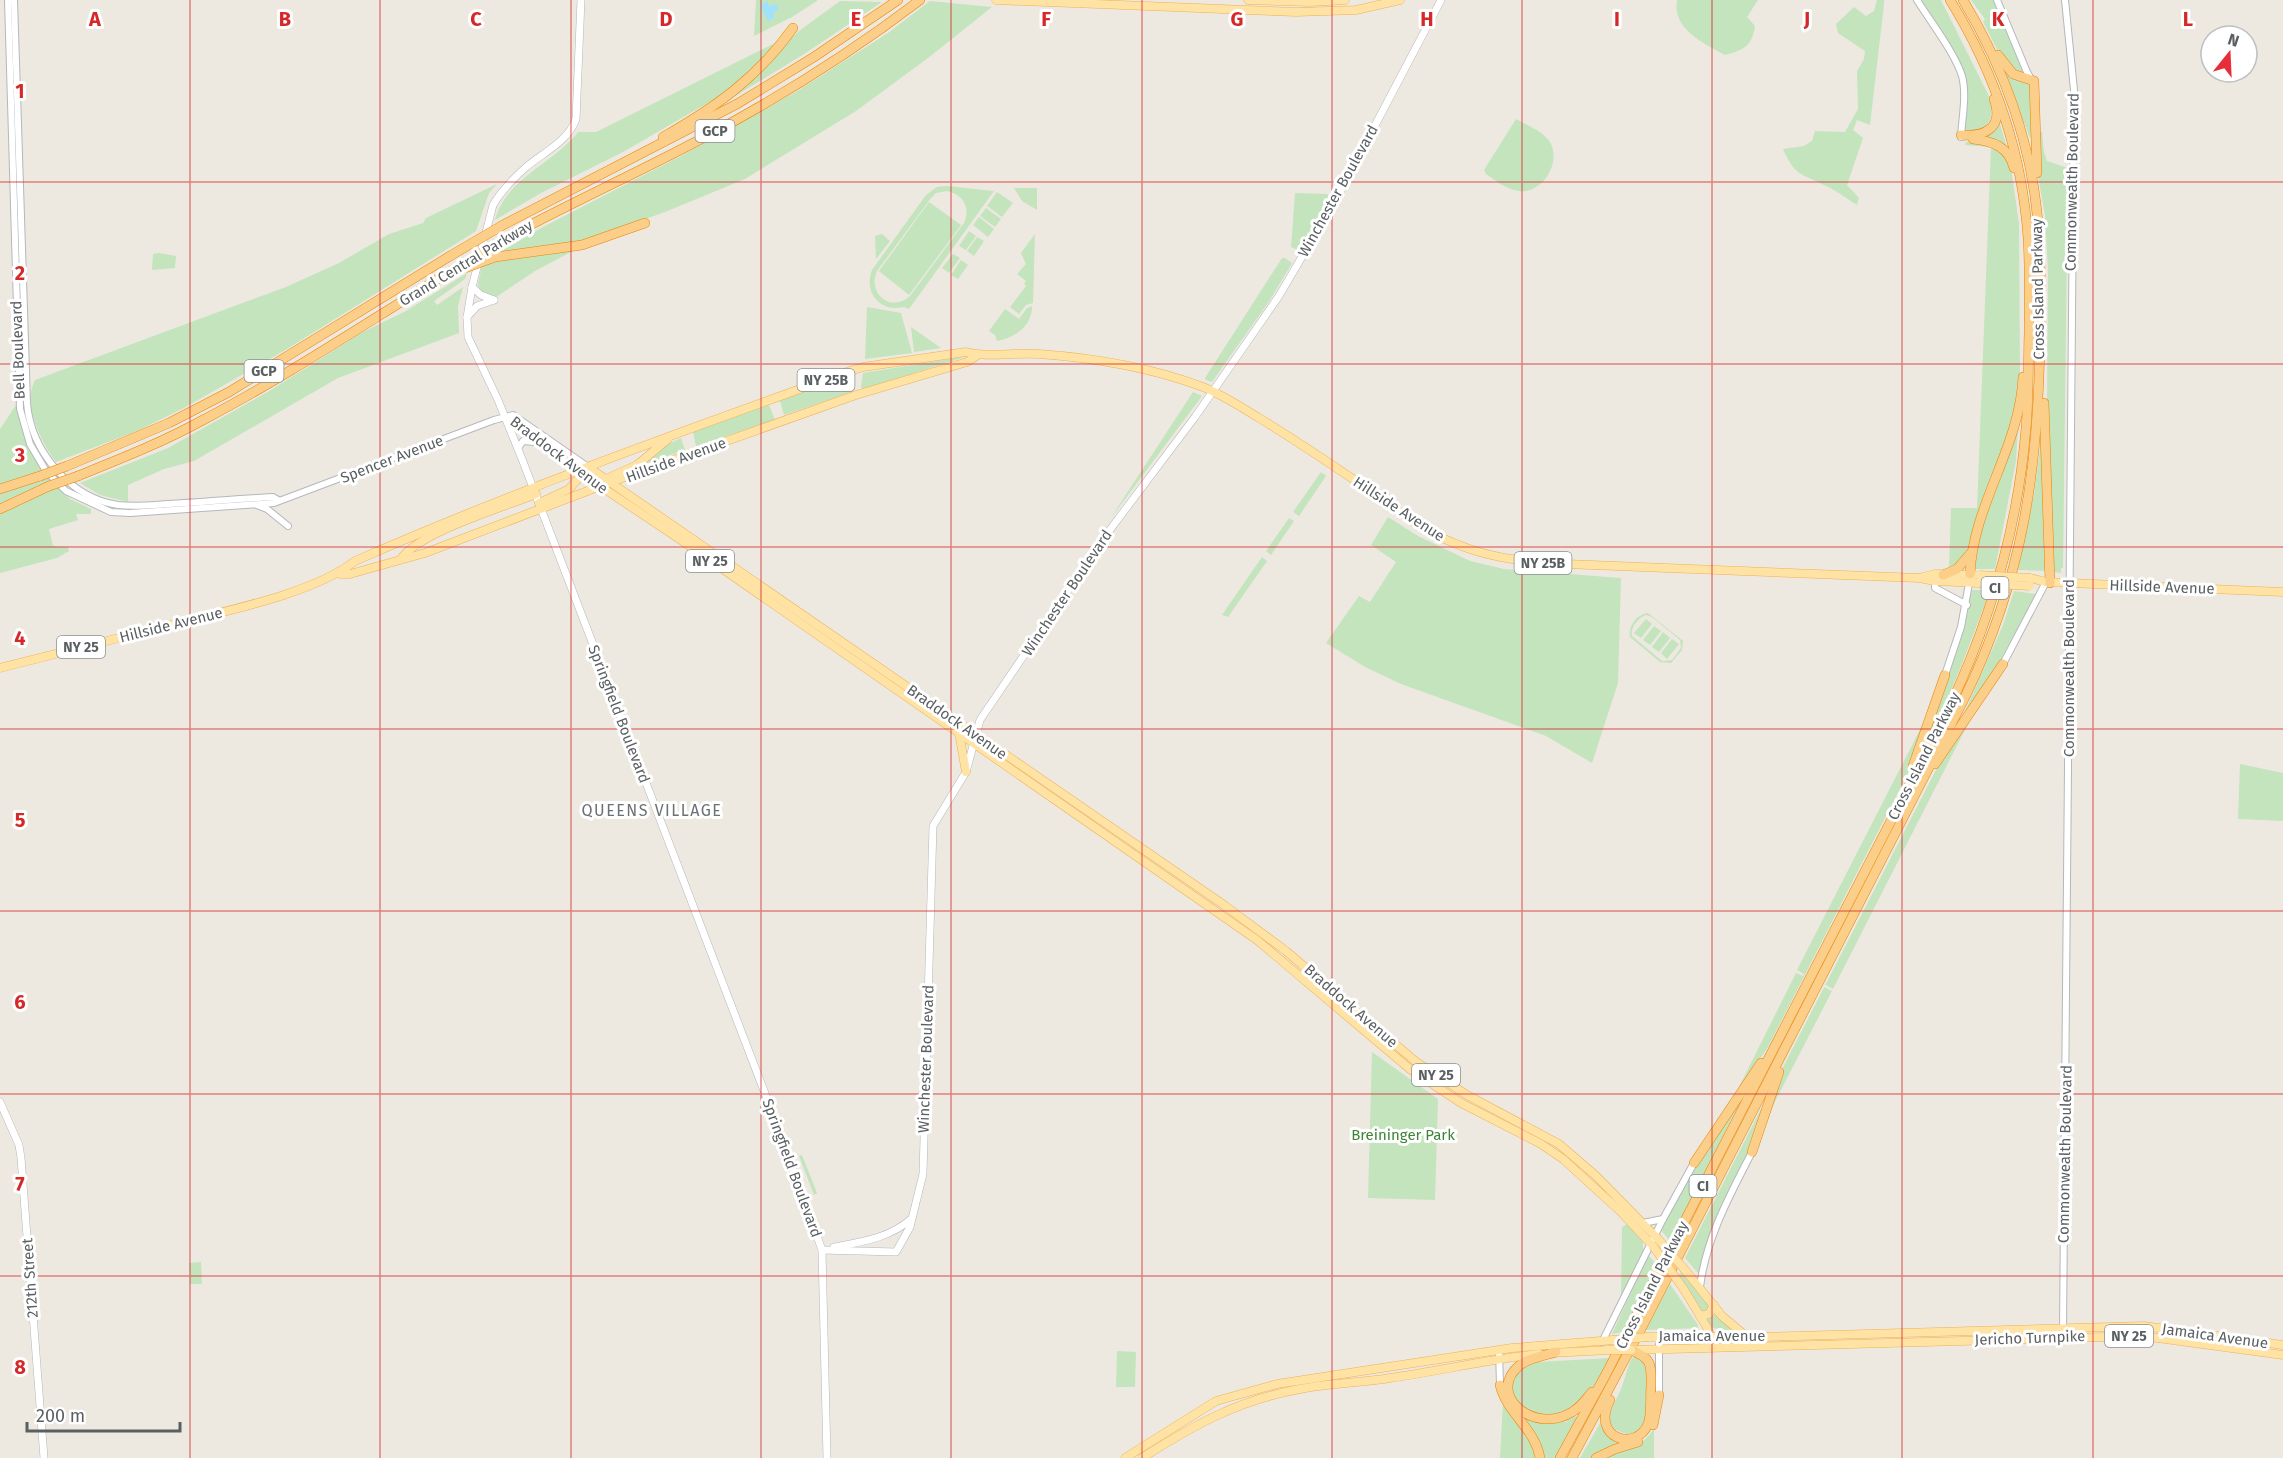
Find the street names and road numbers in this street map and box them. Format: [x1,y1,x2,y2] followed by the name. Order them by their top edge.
[2061,93,2083,271] street label: Commonwealth Boulevard
[696,120,734,142] road number: GCP
[1294,122,1382,260] street label: Winchester Boulevard
[396,216,536,310] street label: Grand Central Parkway
[2028,218,2048,360] street label: Cross Island Parkway
[7,300,29,400] street label: Bell Boulevard
[244,360,284,382] road number: GCP
[798,369,854,391] road number: NY 25B
[507,412,611,498] street label: Braddock Avenue
[338,431,446,487] street label: Spencer Avenue
[623,434,729,486] street label: Hillside Avenue
[1350,473,1448,545] street label: Hillside Avenue
[1018,526,1116,660] street label: Winchester Boulevard
[686,550,734,572] road number: NY 25
[1514,552,1572,574] road number: NY 25B
[2109,576,2215,598] street label: Hillside Avenue
[1982,577,2008,599] road number: CI
[2060,579,2078,757] street label: Commonwealth Boulevard
[118,604,224,646] street label: Hillside Avenue
[57,636,105,658] road number: NY 25
[584,642,654,786] street label: Springfield Boulevard
[904,681,1010,763] street label: Braddock Avenue
[1884,688,1964,823] street label: Cross Island Parkway
[1301,961,1401,1051] street label: Braddock Avenue
[914,985,938,1133] street label: Winchester Boulevard
[1412,1064,1460,1086] road number: NY 25
[2054,1065,2076,1243] street label: Commonwealth Boulevard
[759,1096,825,1240] street label: Springfield Boulevard
[1690,1175,1716,1197] road number: CI
[1612,1217,1692,1352] street label: Cross Island Parkway
[18,1237,42,1318] street label: 212th Street
[2161,1320,2269,1352] street label: Jamaica Avenue
[2105,1325,2153,1347] road number: NY 25
[1659,1327,1765,1345] street label: Jamaica Avenue
[1974,1327,2086,1349] street label: Jericho Turnpike

